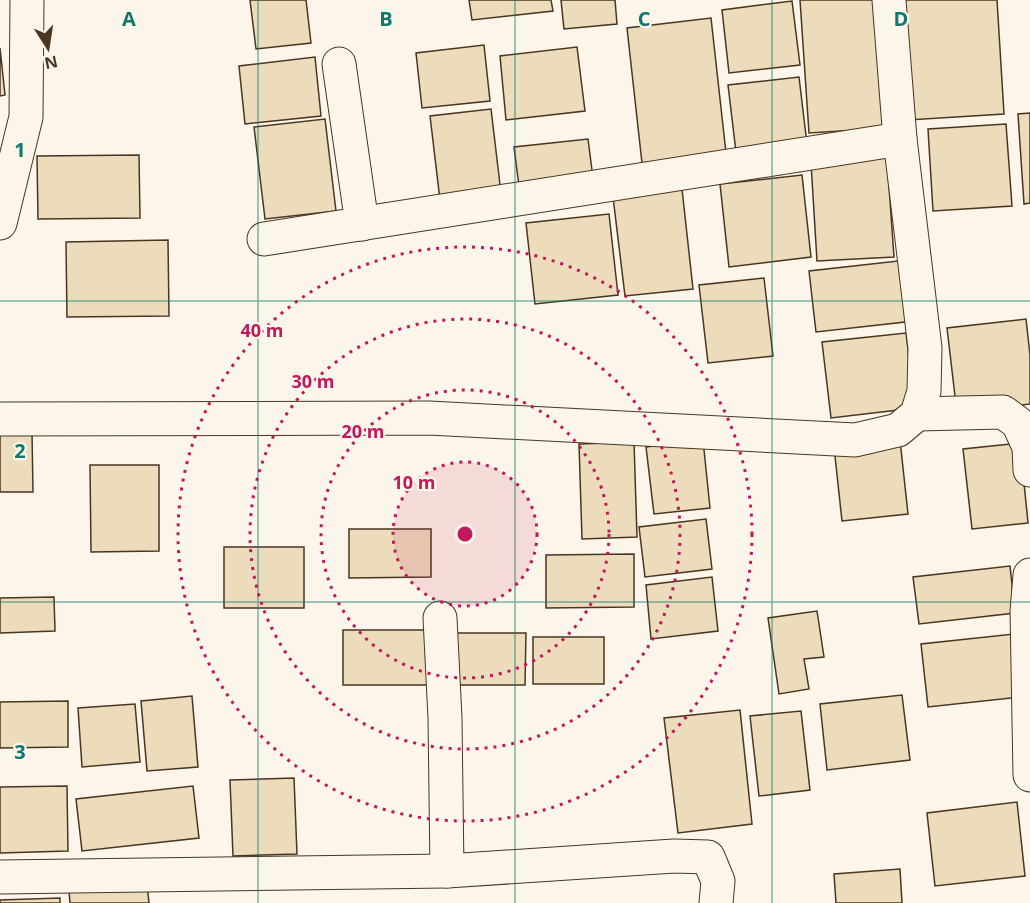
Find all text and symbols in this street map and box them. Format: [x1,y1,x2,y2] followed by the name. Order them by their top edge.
[122,5,136,32] text: A
[379,5,393,32] text: B
[638,5,651,32] text: C
[894,5,908,32] text: D
[18,18,78,78] north arrow
[42,51,60,75] text: N
[14,136,26,163] text: 1
[241,318,283,342] text: 40 m
[292,369,334,393] text: 30 m
[342,419,384,443] text: 20 m
[14,437,26,464] text: 2
[393,470,435,494] text: 10 m
[455,524,475,544] centre of rings
[14,738,26,765] text: 3

